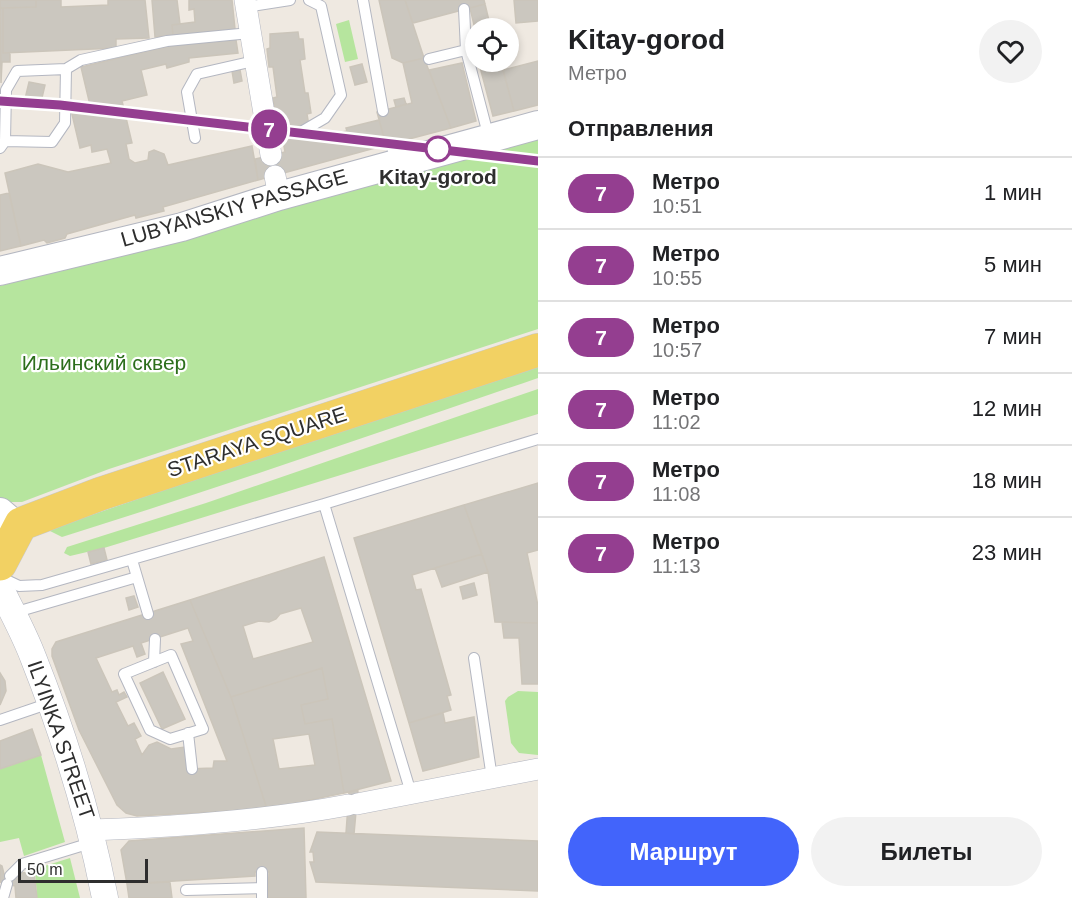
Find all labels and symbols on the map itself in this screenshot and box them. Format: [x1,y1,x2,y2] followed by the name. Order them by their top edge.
[250,110,288,148] line badge: 7
[425,136,451,162] marker: Kitay-gorod
[118,164,350,251] street label: LUBYANSKIY PASSAGE
[379,165,497,188] place label: Kitay-gorod
[22,351,186,374] park label: Ильинский сквер
[165,402,349,481] street label: STARAYA SQUARE
[23,657,100,822] street label: ILYINKA STREET
[18,856,148,884] scale bar

